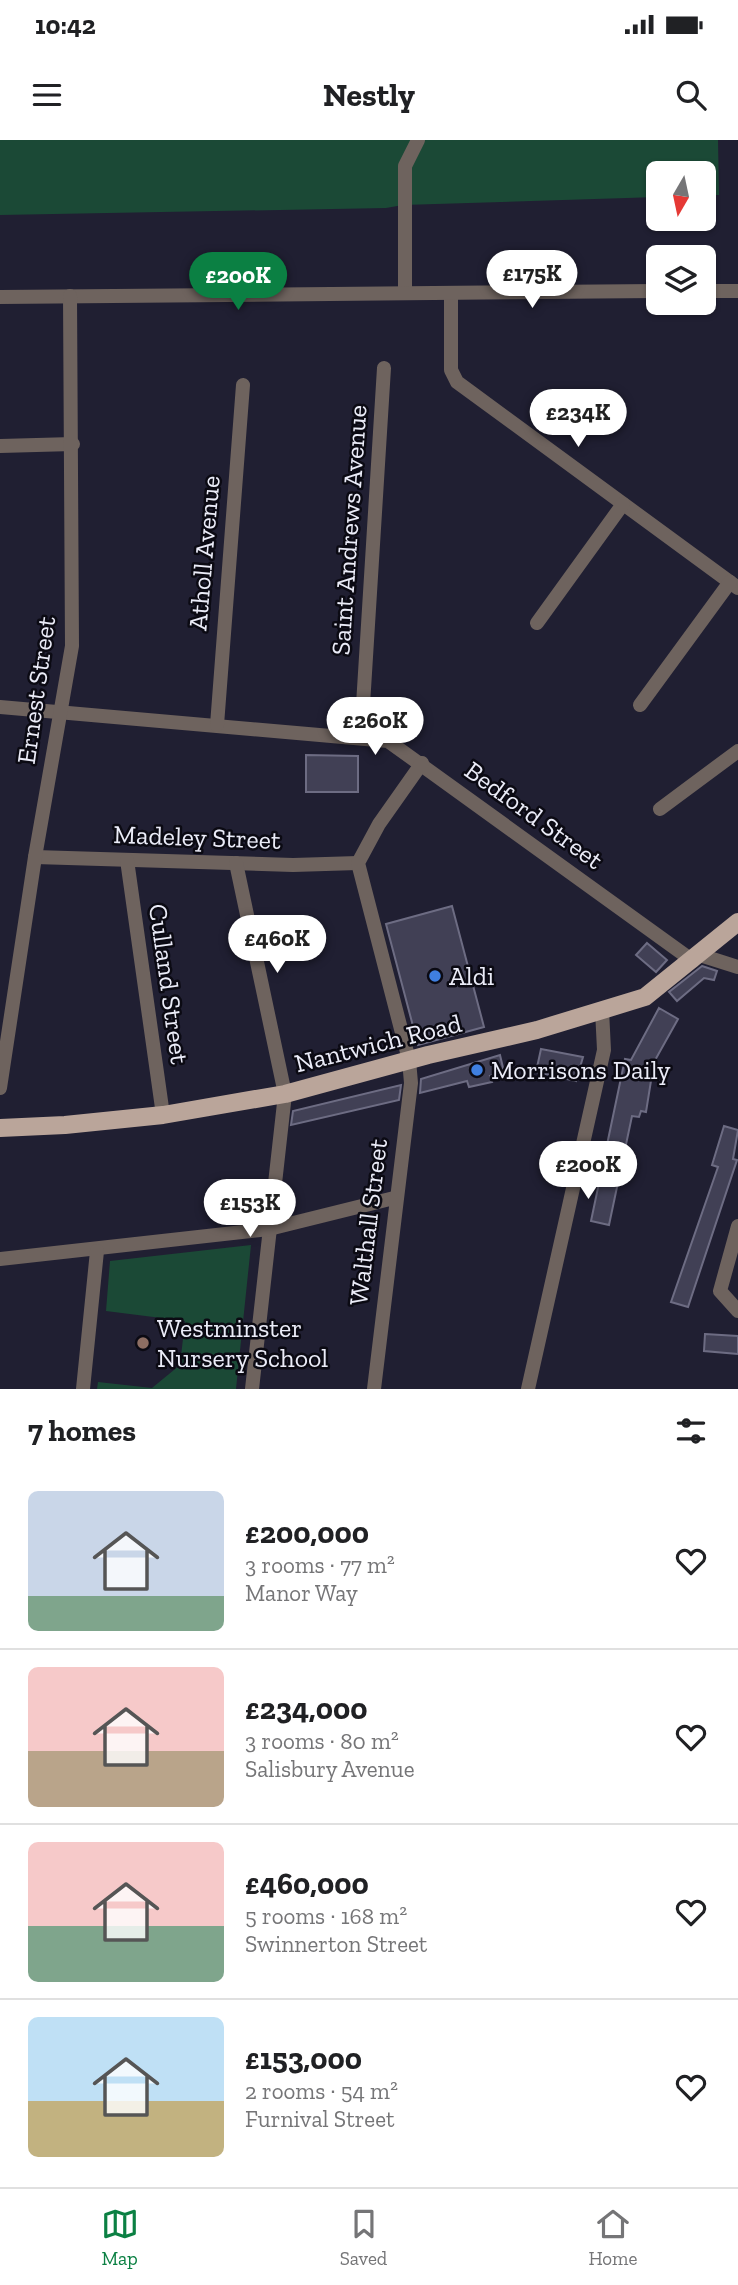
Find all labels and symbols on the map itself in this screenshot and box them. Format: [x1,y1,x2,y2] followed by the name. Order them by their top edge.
[646,161,716,231] north arrow
[483,250,581,310] pin: £175K
[189,253,287,312] pin: £200K
[529,390,627,449] pin: £234K
[324,404,374,656] street label: Saint Andrews Avenue
[181,474,227,632] street label: Atholl Avenue
[10,614,62,766] street label: Ernest Street
[326,698,424,757] pin: £260K
[459,754,610,876] street label: Bedford Street
[113,818,282,856] street label: Madeley Street
[142,902,196,1066] street label: Culland Street
[228,916,326,975] pin: £460K
[449,960,494,992] place label: Aldi
[427,968,443,984] marker: Aldi
[291,1007,465,1079] street label: Nantwich Road
[491,1054,671,1086] place label: Morrisons Daily
[469,1062,485,1078] marker: Morrisons Daily
[342,1137,394,1307] street label: Walthall Street
[539,1142,637,1201] pin: £200K
[201,1180,299,1239] pin: £153K
[157,1312,328,1374] place label: Westminster Nursery School
[135,1335,151,1351] marker: Westminster Nursery School

